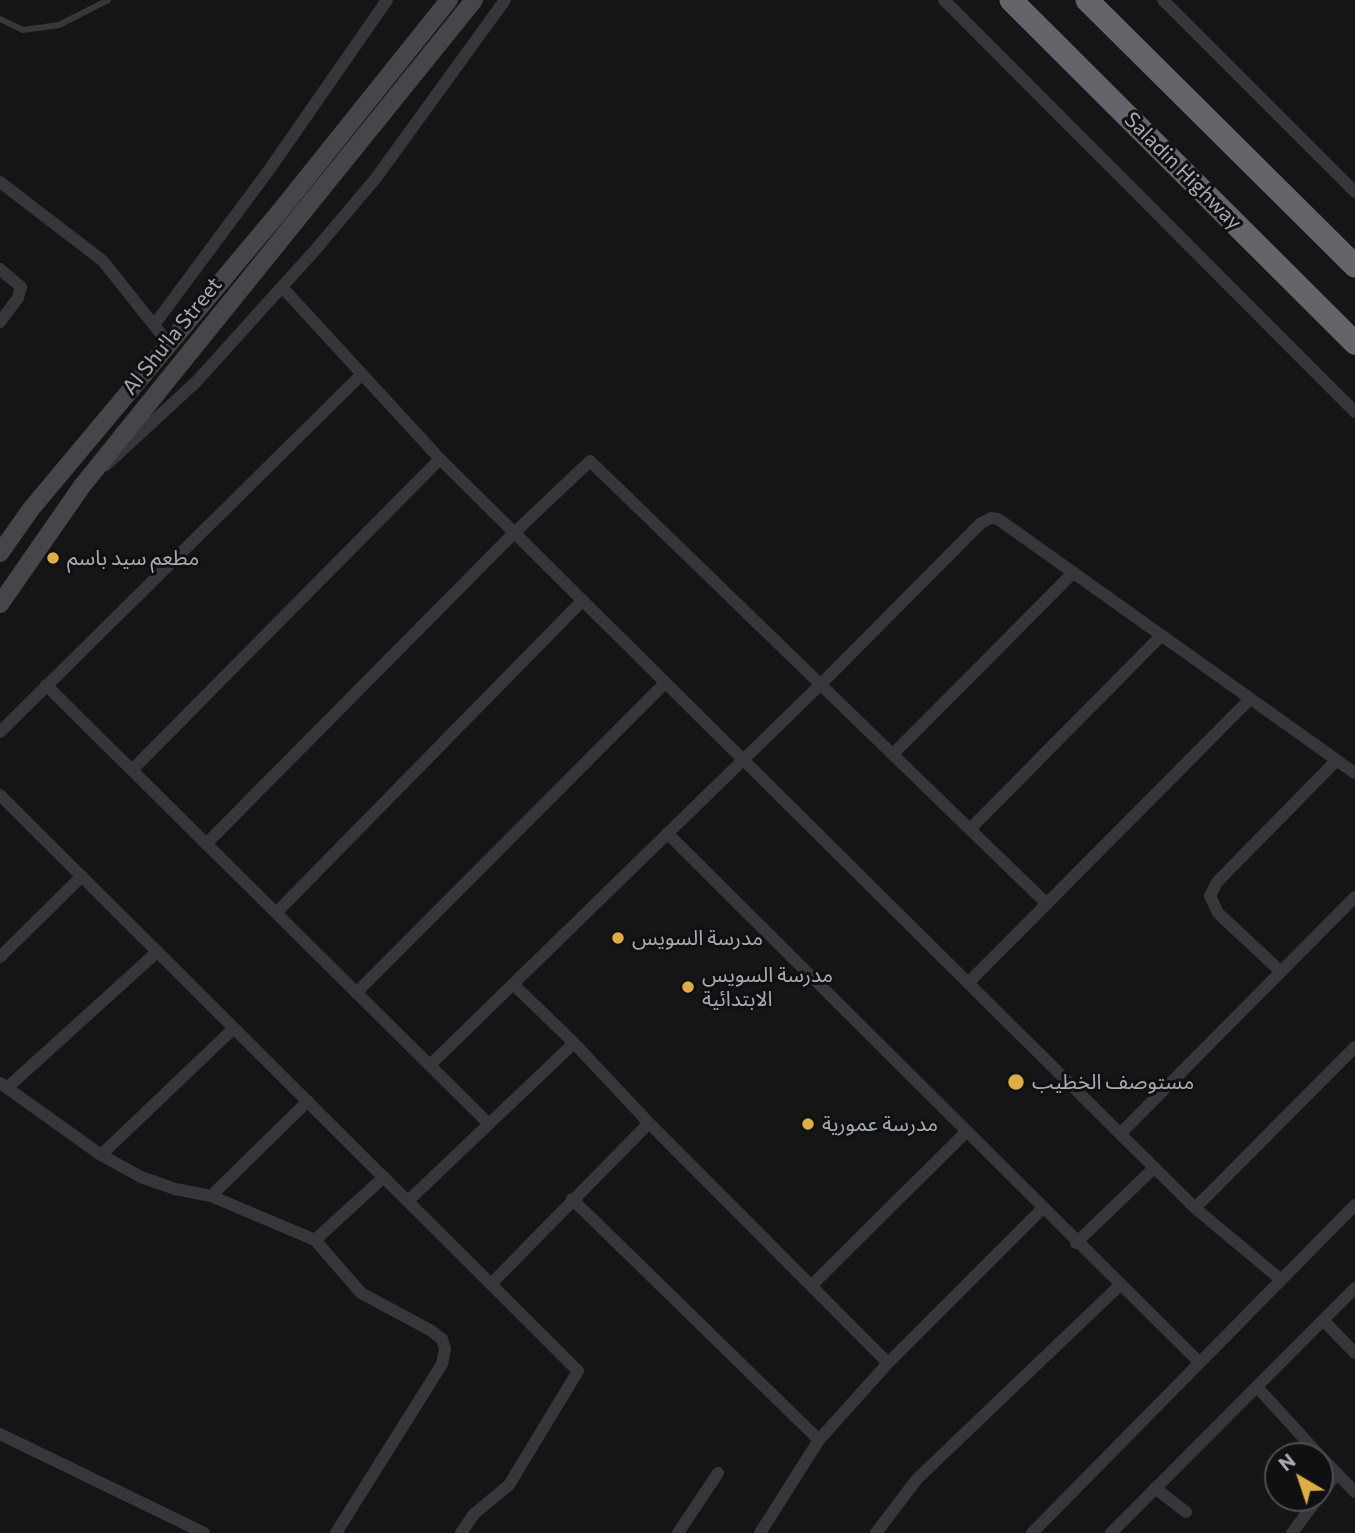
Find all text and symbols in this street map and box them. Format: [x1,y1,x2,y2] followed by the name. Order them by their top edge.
[1119,107,1247,235] street label: Saladin Highway
[117,272,227,400] street label: Al Shu'la Street
[67,545,199,571] place label: مطعم سيد باسم
[45,550,61,566] marker: مطعم سيد باسم
[632,925,763,951] place label: مدرسة السويس
[610,930,626,946] marker: مدرسة السويس
[702,962,833,1012] place label: مدرسة السويس الابتدائية
[680,979,696,995] marker: مدرسة السويس الابتدائية
[1032,1069,1194,1095] place label: مستوصف الخطيب
[1006,1072,1026,1092] marker: مستوصف الخطيب
[822,1111,938,1137] place label: مدرسة عمورية
[800,1116,816,1132] marker: مدرسة عمورية
[1264,1442,1334,1512] north arrow
[1274,1448,1300,1475] text: N

